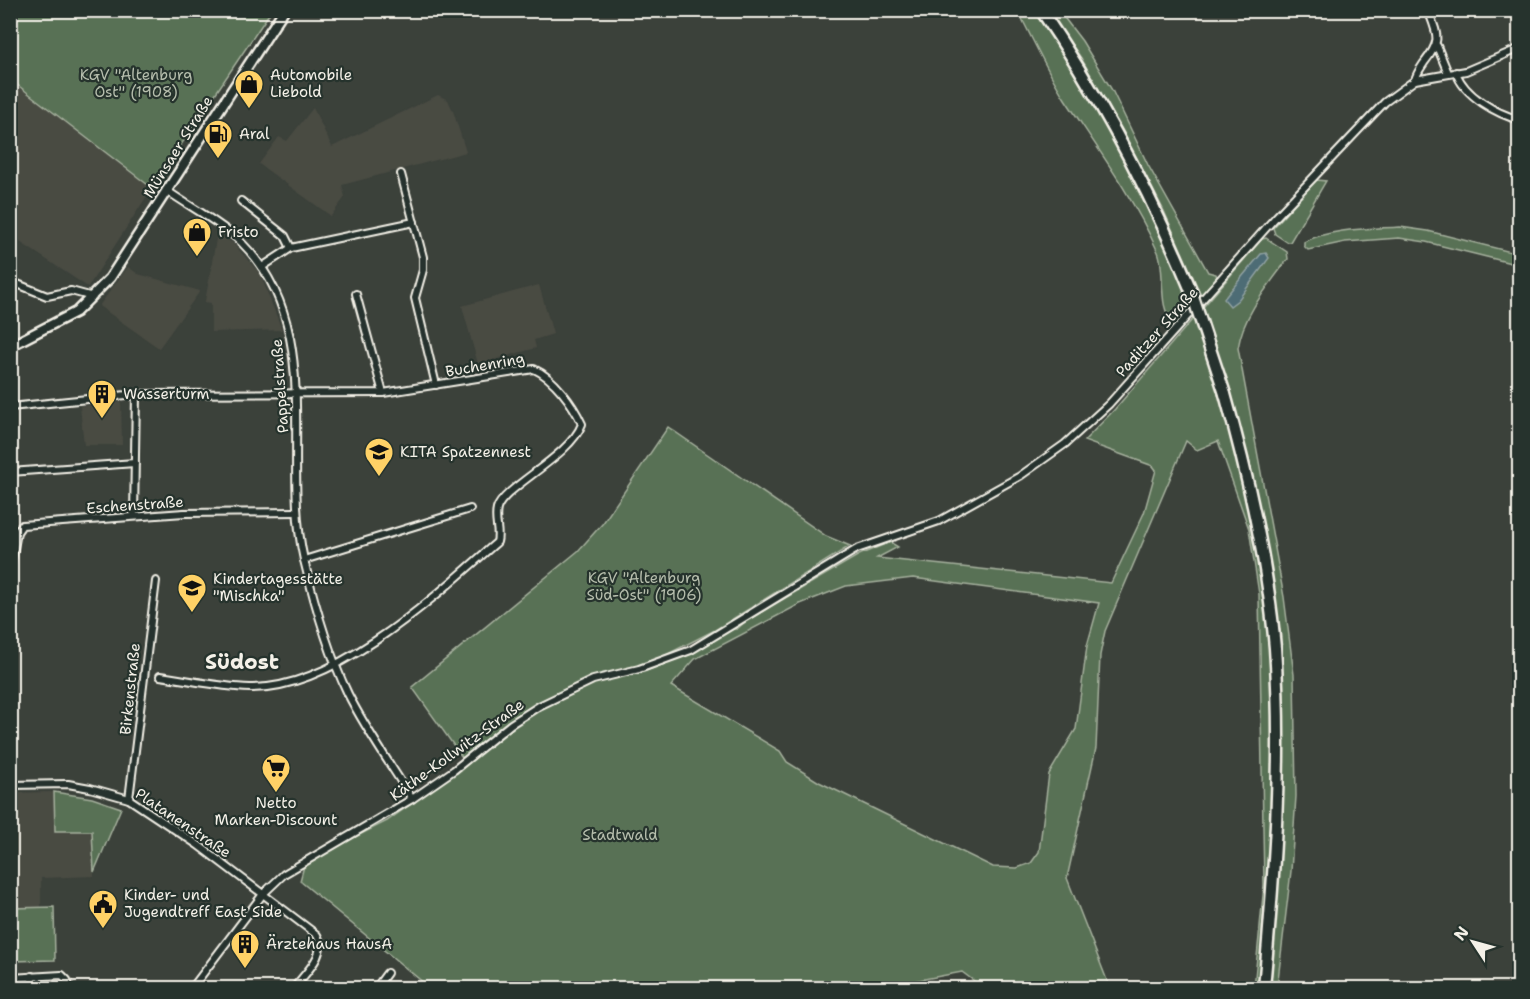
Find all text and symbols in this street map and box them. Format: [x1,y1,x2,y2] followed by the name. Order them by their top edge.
[80,65,192,102] park label: KGV "Altenburg Ost" (1908)
[270,65,352,102] place label: Automobile Liebold
[233,68,265,110] shop icon: Automobile Liebold
[138,92,218,202] street label: Münsaer Straße
[202,118,234,160] fuel station icon: Aral
[239,124,270,144] place label: Aral
[181,216,213,258] shop icon: Fristo
[218,222,259,242] place label: Fristo
[1111,283,1203,381] street label: Paditzer Straße
[267,338,293,434] street label: Pappelstraße
[444,348,526,382] street label: Buchenring
[86,378,118,420] building icon: Wasserturm
[123,384,210,404] place label: Wasserturm
[363,436,395,478] school or university icon: KITA Spatzennest
[400,442,531,462] place label: KITA Spatzennest
[86,492,184,518] street label: Eschenstraße
[587,568,701,605] park label: KGV "Altenburg Süd-Ost" (1906)
[213,569,343,606] place label: Kindertagesstätte "Mischka"
[176,572,208,614] school or university icon: Kindertagesstätte "Mischka"
[115,642,145,736] street label: Birkenstraße
[205,648,279,676] district label: Südost
[386,695,528,805] street label: Käthe-Kollwitz-Straße
[260,752,292,794] supermarket icon: Netto Marken-Discount
[131,783,235,863] street label: Platanenstraße
[215,793,337,830] place label: Netto Marken-Discount
[582,825,658,845] park label: Stadtwald
[124,885,282,922] place label: Kinder- und Jugendtreff East Side
[87,888,119,930] public building icon: Kinder- und Jugendtreff East Side
[1443,912,1503,972] north arrow
[1449,922,1473,945] text: N
[229,928,261,970] building icon: Ärztehaus HausA
[266,934,392,954] place label: Ärztehaus HausA

